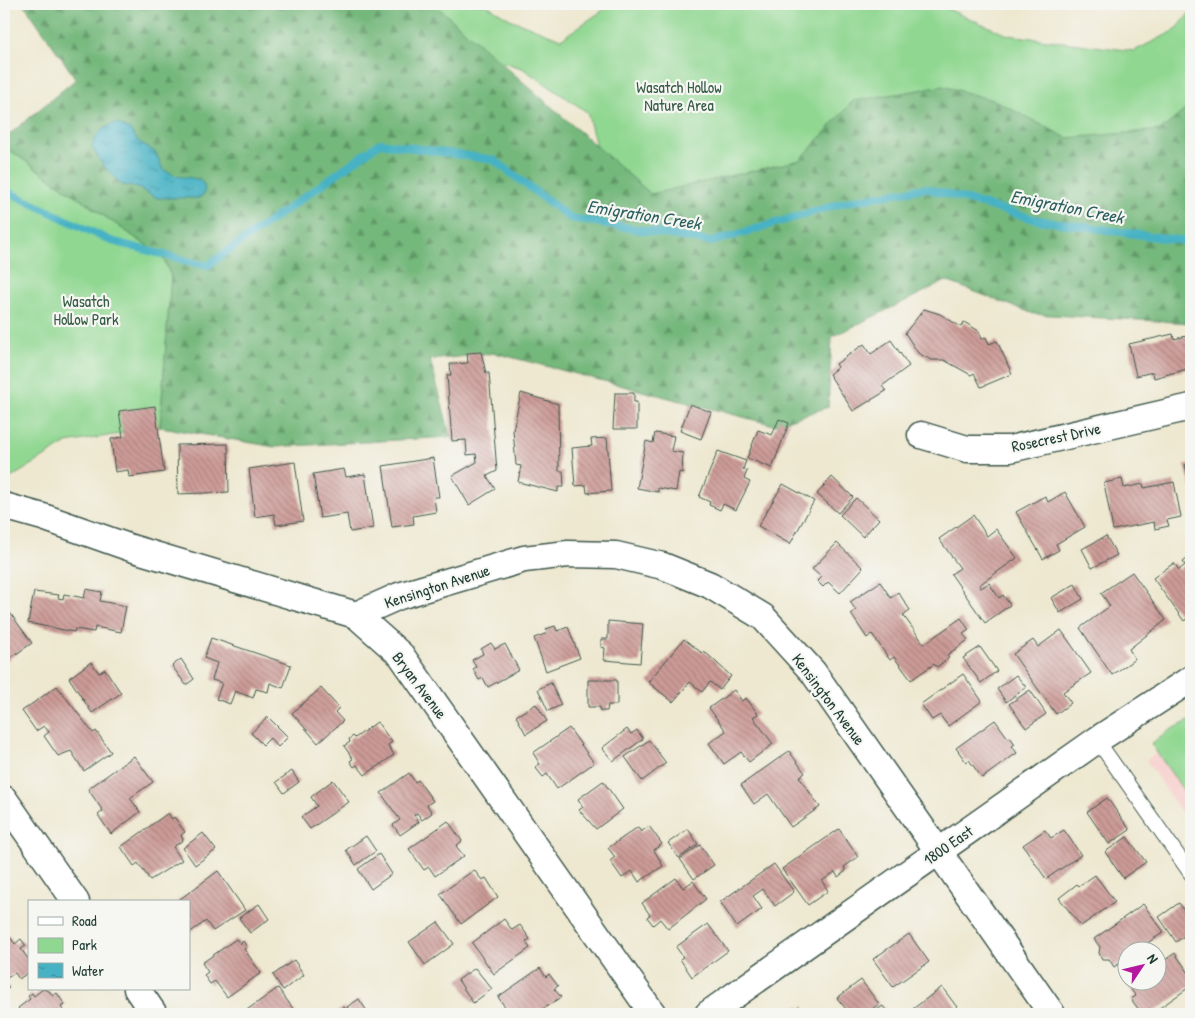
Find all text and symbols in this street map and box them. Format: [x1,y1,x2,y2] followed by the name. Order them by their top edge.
[636,76,722,116] park label: Wasatch Hollow Nature Area
[1008,183,1127,230] water label: Emigration Creek
[586,193,704,236] water label: Emigration Creek
[53,290,119,330] park label: Wasatch Hollow Park
[1009,417,1103,457] street label: Rosecrest Drive
[382,558,493,613] street label: Kensington Avenue
[387,647,453,724] street label: Bryan Avenue
[787,649,871,750] street label: Kensington Avenue
[919,820,978,870] street label: 1800 East
[28,900,190,990] legend
[72,910,97,931] text: Road
[72,934,97,955] text: Park
[1118,940,1168,990] north arrow
[1143,950,1163,967] text: N
[72,960,104,981] text: Water

